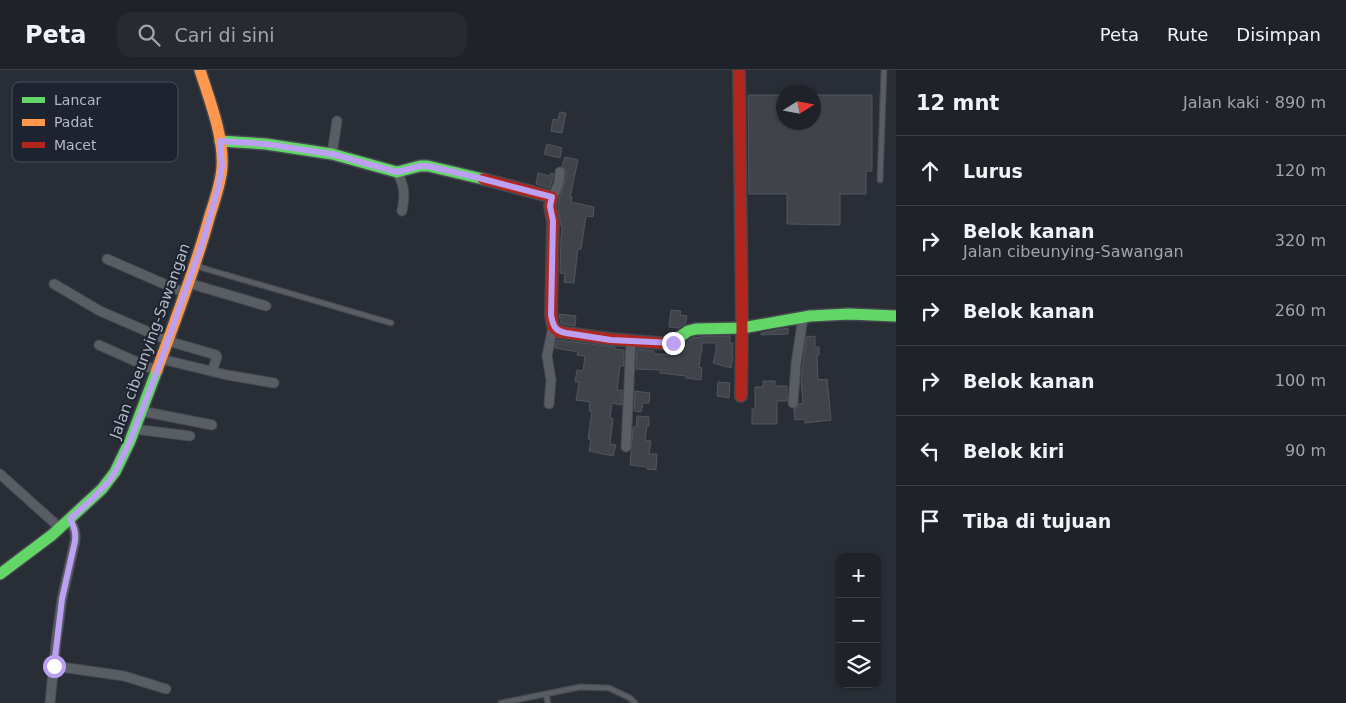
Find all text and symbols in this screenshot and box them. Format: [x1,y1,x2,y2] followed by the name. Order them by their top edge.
[117,12,467,57] search box
[25,21,87,49] text: Peta
[135,21,163,49] icon: search
[175,24,274,46] text: Cari di sini
[1100,24,1139,45] text: Peta
[1167,24,1208,45] text: Rute
[1236,24,1321,45] text: Disimpan
[12,82,178,162] legend
[776,85,821,130] north arrow
[916,91,999,115] text: 12 mnt
[54,92,102,108] text: Lancar
[1183,93,1326,112] text: Jalan kaki · 890 m
[54,114,94,130] text: Padat
[54,137,97,153] text: Macet
[916,157,944,185] icon: ahead
[963,160,1023,182] text: Lurus
[1275,161,1326,180] text: 120 m
[963,220,1095,242] text: Belok kanan
[916,227,944,255] icon: right
[1275,231,1326,250] text: 320 m
[106,241,194,442] street label: Jalan cibeunying-Sawangan
[963,242,1184,261] text: Jalan cibeunying-Sawangan
[916,297,944,325] icon: right
[963,300,1095,322] text: Belok kanan
[1275,301,1326,320] text: 260 m
[662,332,685,355] route end
[916,367,944,395] icon: right
[963,370,1095,392] text: Belok kanan
[1275,371,1326,390] text: 100 m
[916,437,944,465] icon: left
[963,440,1064,462] text: Belok kiri
[1285,441,1326,460] text: 90 m
[916,507,944,535] icon: arrive
[963,510,1111,532] text: Tiba di tujuan
[836,553,881,688] map controls
[836,553,881,598] button: +
[836,598,881,643] button: −
[836,643,881,688] button: layers
[43,655,66,678] route start

